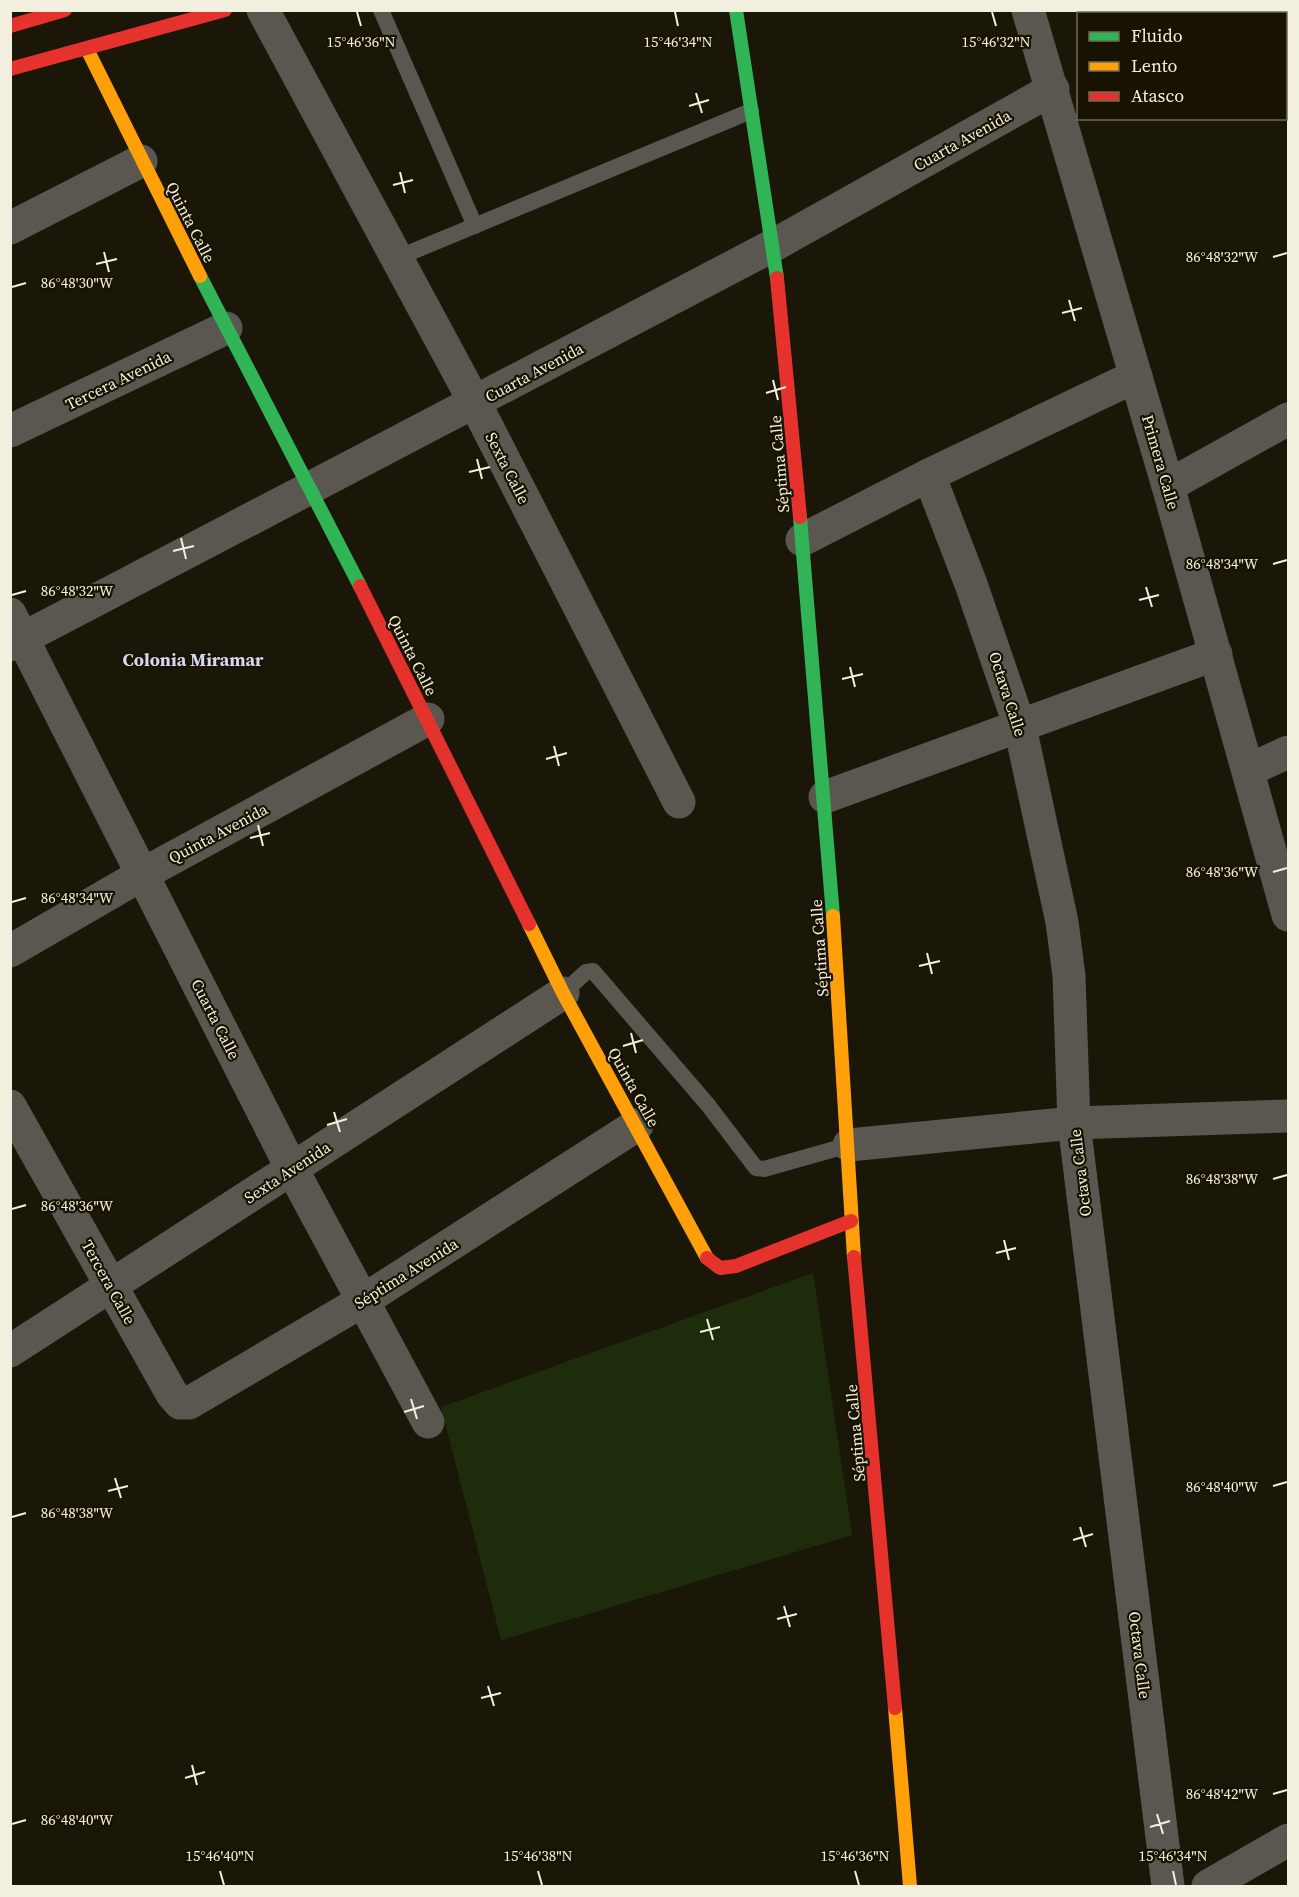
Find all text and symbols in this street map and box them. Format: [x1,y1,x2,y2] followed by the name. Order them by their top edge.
[1077,12,1287,120] legend
[1131,23,1183,48] text: Fluido
[326,31,396,52] text: 15°46'36"N
[643,31,713,52] text: 15°46'34"N
[961,31,1031,52] text: 15°46'32"N
[1131,53,1178,78] text: Lento
[1131,83,1184,108] text: Atasco
[909,104,1016,176] street label: Cuarta Avenida
[161,178,221,266] street label: Quinta Calle
[1186,246,1259,267] text: 86°48'32"W
[41,272,114,293] text: 86°48'30"W
[481,336,588,407] street label: Cuarta Avenida
[62,345,175,415] street label: Tercera Avenida
[1137,412,1185,512] street label: Primera Calle
[764,414,794,514] street label: Séptima Calle
[481,428,535,508] street label: Sexta Calle
[1186,553,1259,574] text: 86°48'34"W
[41,580,114,601] text: 86°48'32"W
[383,611,443,699] street label: Quinta Calle
[123,647,264,672] district label: Colonia Miramar
[984,649,1032,739] street label: Octava Calle
[165,797,272,868] street label: Quinta Avenida
[1186,861,1259,882] text: 86°48'36"W
[41,887,114,908] text: 86°48'34"W
[805,899,833,997] street label: Séptima Calle
[186,975,246,1063] street label: Cuarta Calle
[603,1043,665,1131] street label: Quinta Calle
[1064,1128,1096,1218] street label: Octava Calle
[240,1135,335,1208] street label: Sexta Avenida
[1186,1168,1259,1189] text: 86°48'38"W
[41,1195,114,1216] text: 86°48'36"W
[350,1232,463,1314] street label: Séptima Avenida
[77,1236,141,1328] street label: Tercera Calle
[840,1383,870,1483] street label: Séptima Calle
[1186,1476,1259,1497] text: 86°48'40"W
[41,1502,114,1523] text: 86°48'38"W
[1124,1610,1156,1700] street label: Octava Calle
[1186,1783,1259,1804] text: 86°48'42"W
[41,1809,114,1830] text: 86°48'40"W
[185,1845,255,1866] text: 15°46'40"N
[503,1845,573,1866] text: 15°46'38"N
[820,1845,890,1866] text: 15°46'36"N
[1138,1845,1208,1866] text: 15°46'34"N

